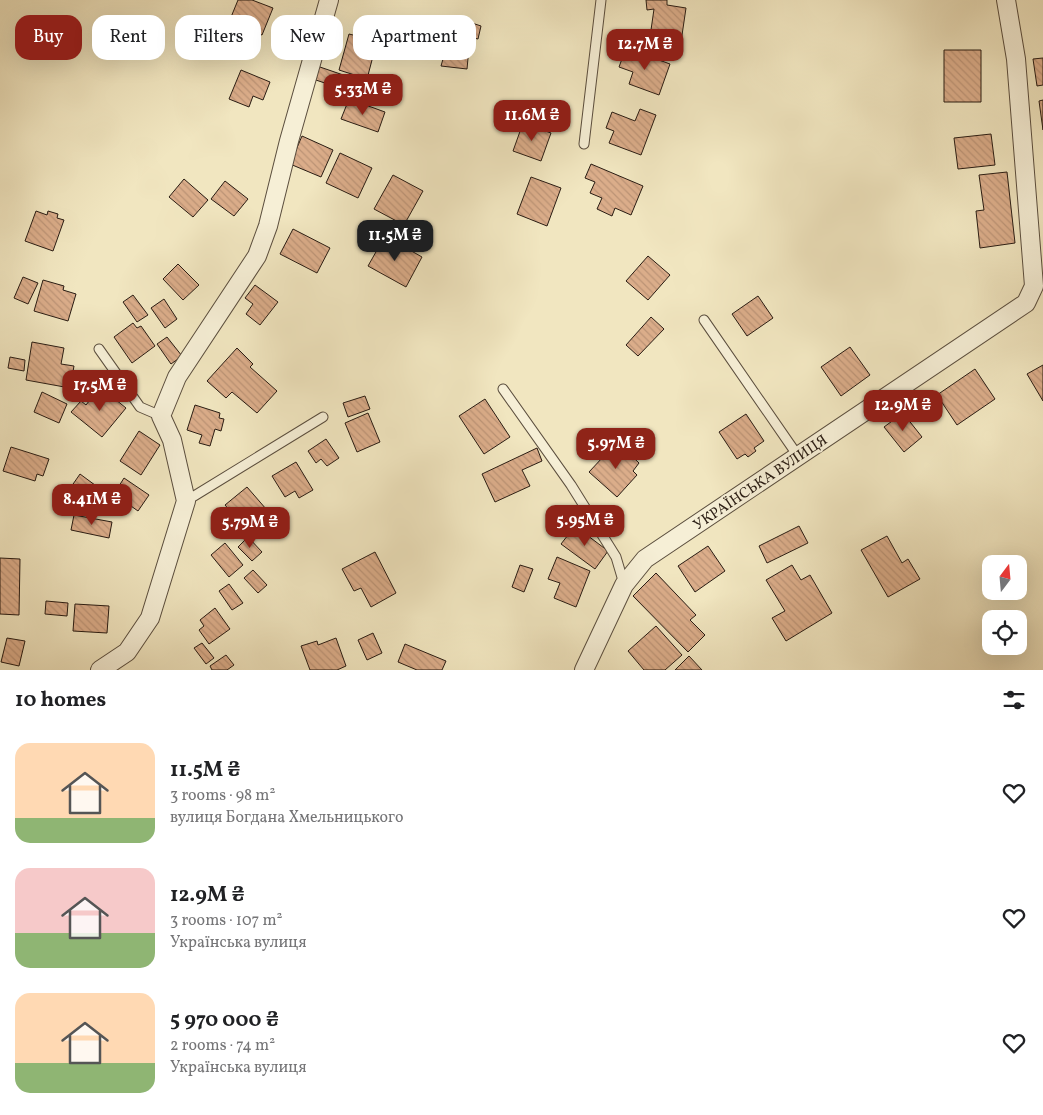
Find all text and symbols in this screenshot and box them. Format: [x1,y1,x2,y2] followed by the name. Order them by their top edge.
[15,15,82,60] chip: Buy
[92,15,165,60] chip: Rent
[175,15,261,60] chip: Filters
[271,15,343,60] chip: New
[353,15,476,60] chip: Apartment
[599,28,691,71] pin: 12.7M ₴
[617,34,673,56] text: 12.7M ₴
[317,74,409,116] pin: 5.33M ₴
[335,79,391,101] text: 5.33M ₴
[486,100,578,142] pin: 11.6M ₴
[505,105,559,127] text: 11.6M ₴
[349,220,441,262] pin: 11.5M ₴
[368,225,422,247] text: 11.5M ₴
[54,370,146,412] pin: 17.5M ₴
[73,375,127,397] text: 17.5M ₴
[857,390,949,432] pin: 12.9M ₴
[875,395,931,417] text: 12.9M ₴
[570,428,662,470] pin: 5.97M ₴
[690,430,832,536] street label: УКРАЇНСЬКА ВУЛИЦЯ
[587,433,645,455] text: 5.97M ₴
[46,484,138,526] pin: 8.41M ₴
[63,489,121,511] text: 8.41M ₴
[539,504,631,547] pin: 5.95M ₴
[204,506,296,549] pin: 5.79M ₴
[556,510,614,532] text: 5.95M ₴
[222,512,278,534] text: 5.79M ₴
[982,555,1028,600] north arrow
[982,555,1027,655] map controls
[982,610,1027,655] button: locate
[15,686,106,715] text: 10 homes
[1000,686,1028,714] icon: filters
[170,756,240,785] text: 11.5M ₴
[55,763,115,823] icon: home
[1000,779,1028,807] icon: heart
[170,785,275,807] text: 3 rooms · 98 m²
[170,807,403,829] text: вулиця Богдана Хмельницького
[170,881,245,910] text: 12.9M ₴
[55,888,115,948] icon: home
[1000,904,1028,932] icon: heart
[170,910,283,932] text: 3 rooms · 107 m²
[170,932,306,954] text: Українська вулиця
[170,1006,279,1035] text: 5 970 000 ₴
[55,1013,115,1073] icon: home
[1000,1029,1028,1057] icon: heart
[170,1035,275,1057] text: 2 rooms · 74 m²
[170,1057,306,1079] text: Українська вулиця

